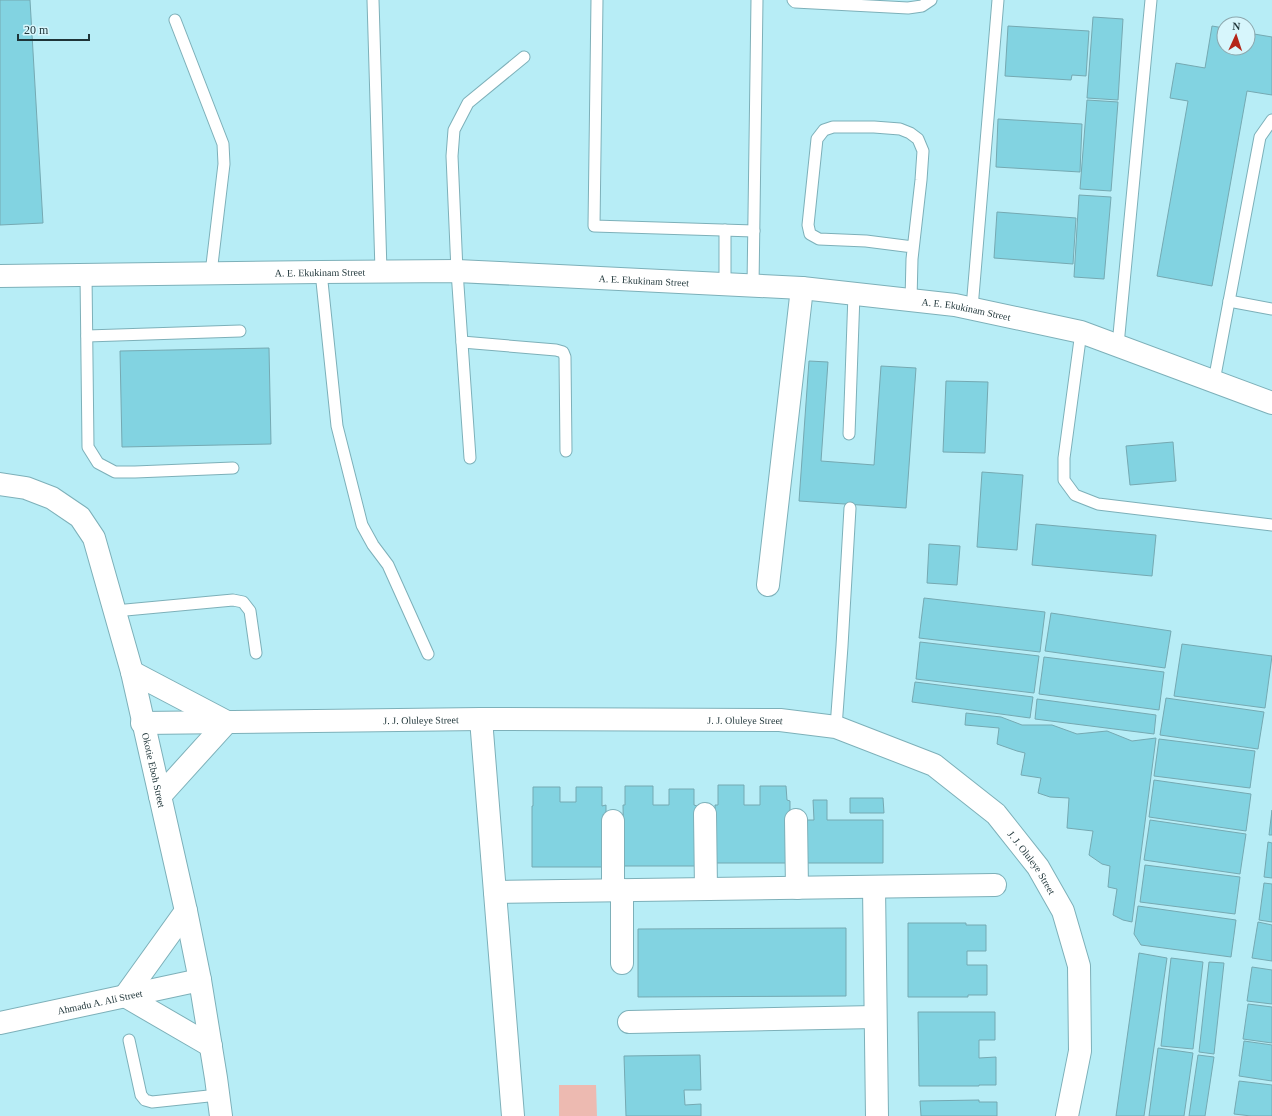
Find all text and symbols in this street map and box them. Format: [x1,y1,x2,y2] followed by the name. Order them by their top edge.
[18,16,89,42] scale bar
[1216,16,1256,56] north arrow
[1232,20,1241,32] text: N
[24,23,49,37] text: 20 m
[275,267,365,279] street label: A. E. Ekukinam Street
[598,273,689,288] street label: A. E. Ekukinam Street
[921,296,1012,323] street label: A. E. Ekukinam Street
[383,714,459,726] street label: J. J. Oluleye Street
[707,715,783,726] street label: J. J. Oluleye Street
[140,731,168,809] street label: Okotie Eboh Street
[1005,829,1058,897] street label: J. J. Oluleye Street
[56,988,144,1017] street label: Ahmadu A. Ali Street

